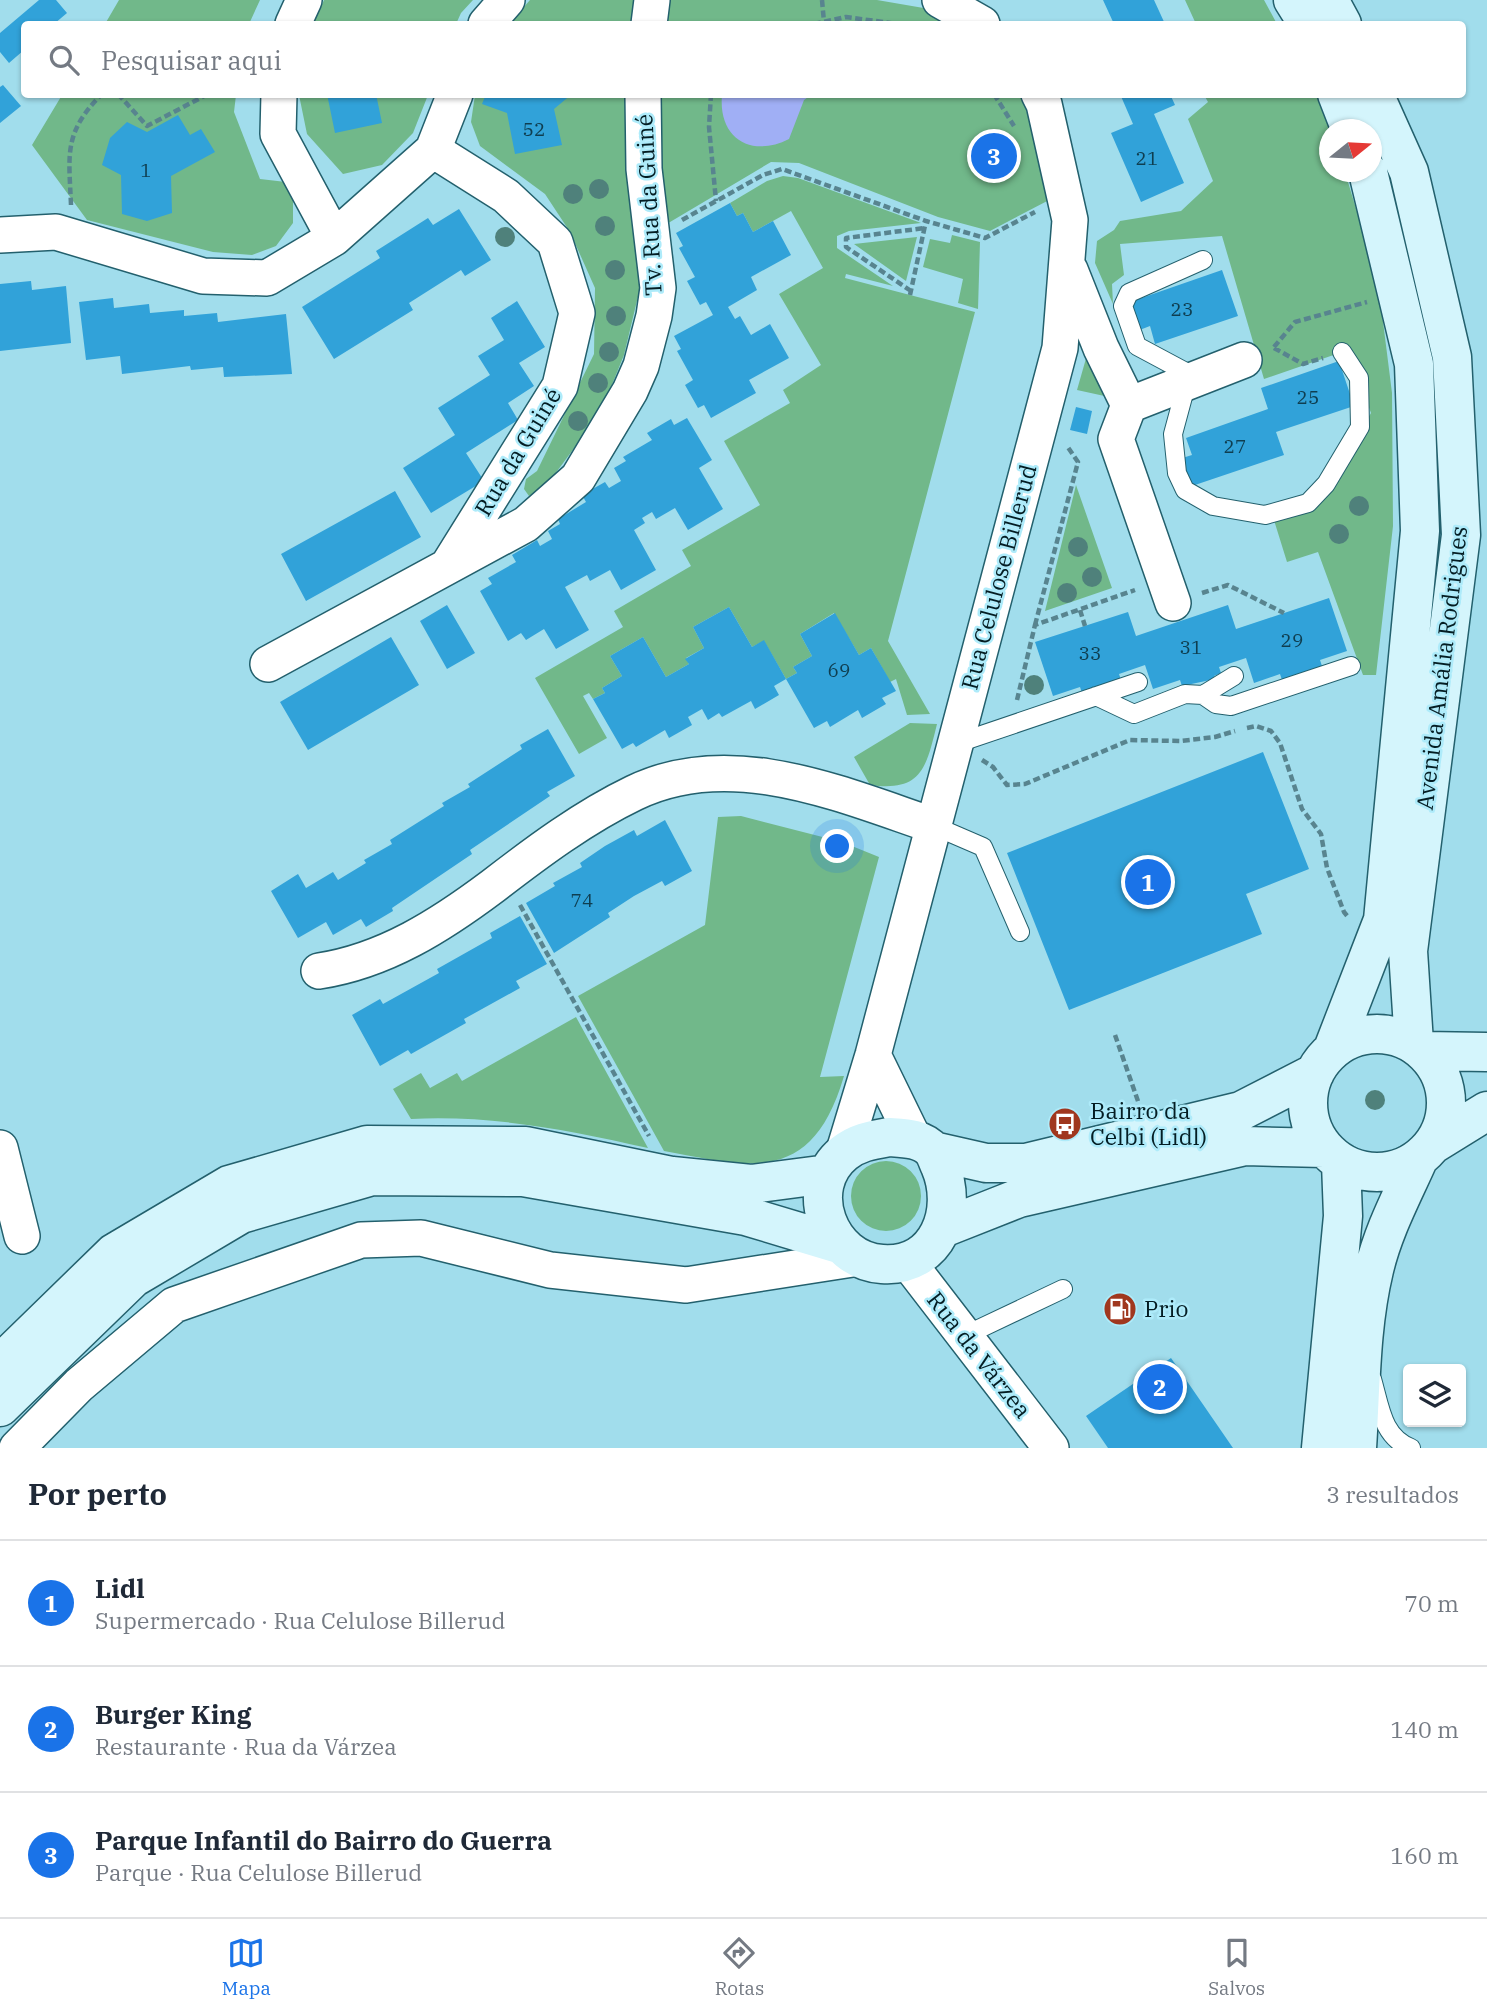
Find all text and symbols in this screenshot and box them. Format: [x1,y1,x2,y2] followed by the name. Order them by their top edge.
[21,21,1466,98] search box
[45,41,83,79] icon: search
[101,43,282,77] text: Pesquisar aqui
[628,113,668,297] street label: Tv. Rua da Guiné
[523,117,545,141] house number: 52
[1319,119,1382,182] north arrow
[971,130,1017,182] pin: 3
[1136,146,1158,170] house number: 21
[140,158,152,182] house number: 1
[1171,297,1193,321] house number: 23
[467,382,567,521] street label: Rua da Guiné
[1297,385,1319,409] house number: 25
[1224,434,1246,458] house number: 27
[954,461,1043,693] street label: Rua Celulose Billerud
[1409,524,1473,812] street label: Avenida Amália Rodrigues
[1281,628,1303,652] house number: 29
[1180,635,1202,659] house number: 31
[1079,641,1101,665] house number: 33
[828,658,850,682] house number: 69
[820,829,854,863] your location
[1125,856,1171,908] pin: 1
[571,888,593,912] house number: 74
[1090,1095,1207,1151] place label: Bairro da Celbi (Lidl)
[1046,1105,1084,1143] bus stop icon: Bairro da Celbi (Lidl)
[921,1285,1039,1424] street label: Rua da Várzea
[1101,1290,1139,1328] fuel station icon: Prio
[1144,1293,1189,1323] place label: Prio
[1137,1361,1183,1413] pin: 2
[1403,1364,1466,1427] map controls
[1403,1364,1466,1427] button: layers
[28,1474,167,1513] text: Por perto
[1326,1479,1459,1509] text: 3 resultados
[95,1571,145,1605] text: Lidl
[44,1588,58,1618] text: 1
[1404,1588,1459,1618] text: 70 m
[95,1605,506,1635] text: Supermercado · Rua Celulose Billerud
[95,1697,252,1731] text: Burger King
[44,1714,58,1744] text: 2
[1390,1714,1459,1744] text: 140 m
[95,1731,397,1761] text: Restaurante · Rua da Várzea
[95,1823,552,1857] text: Parque Infantil do Bairro do Guerra
[44,1840,58,1870] text: 3
[1390,1840,1459,1870] text: 160 m
[95,1857,422,1887] text: Parque · Rua Celulose Billerud
[222,1934,271,2000] tab: Mapa
[715,1934,764,2000] tab: Rotas
[1208,1934,1265,2000] tab: Salvos

